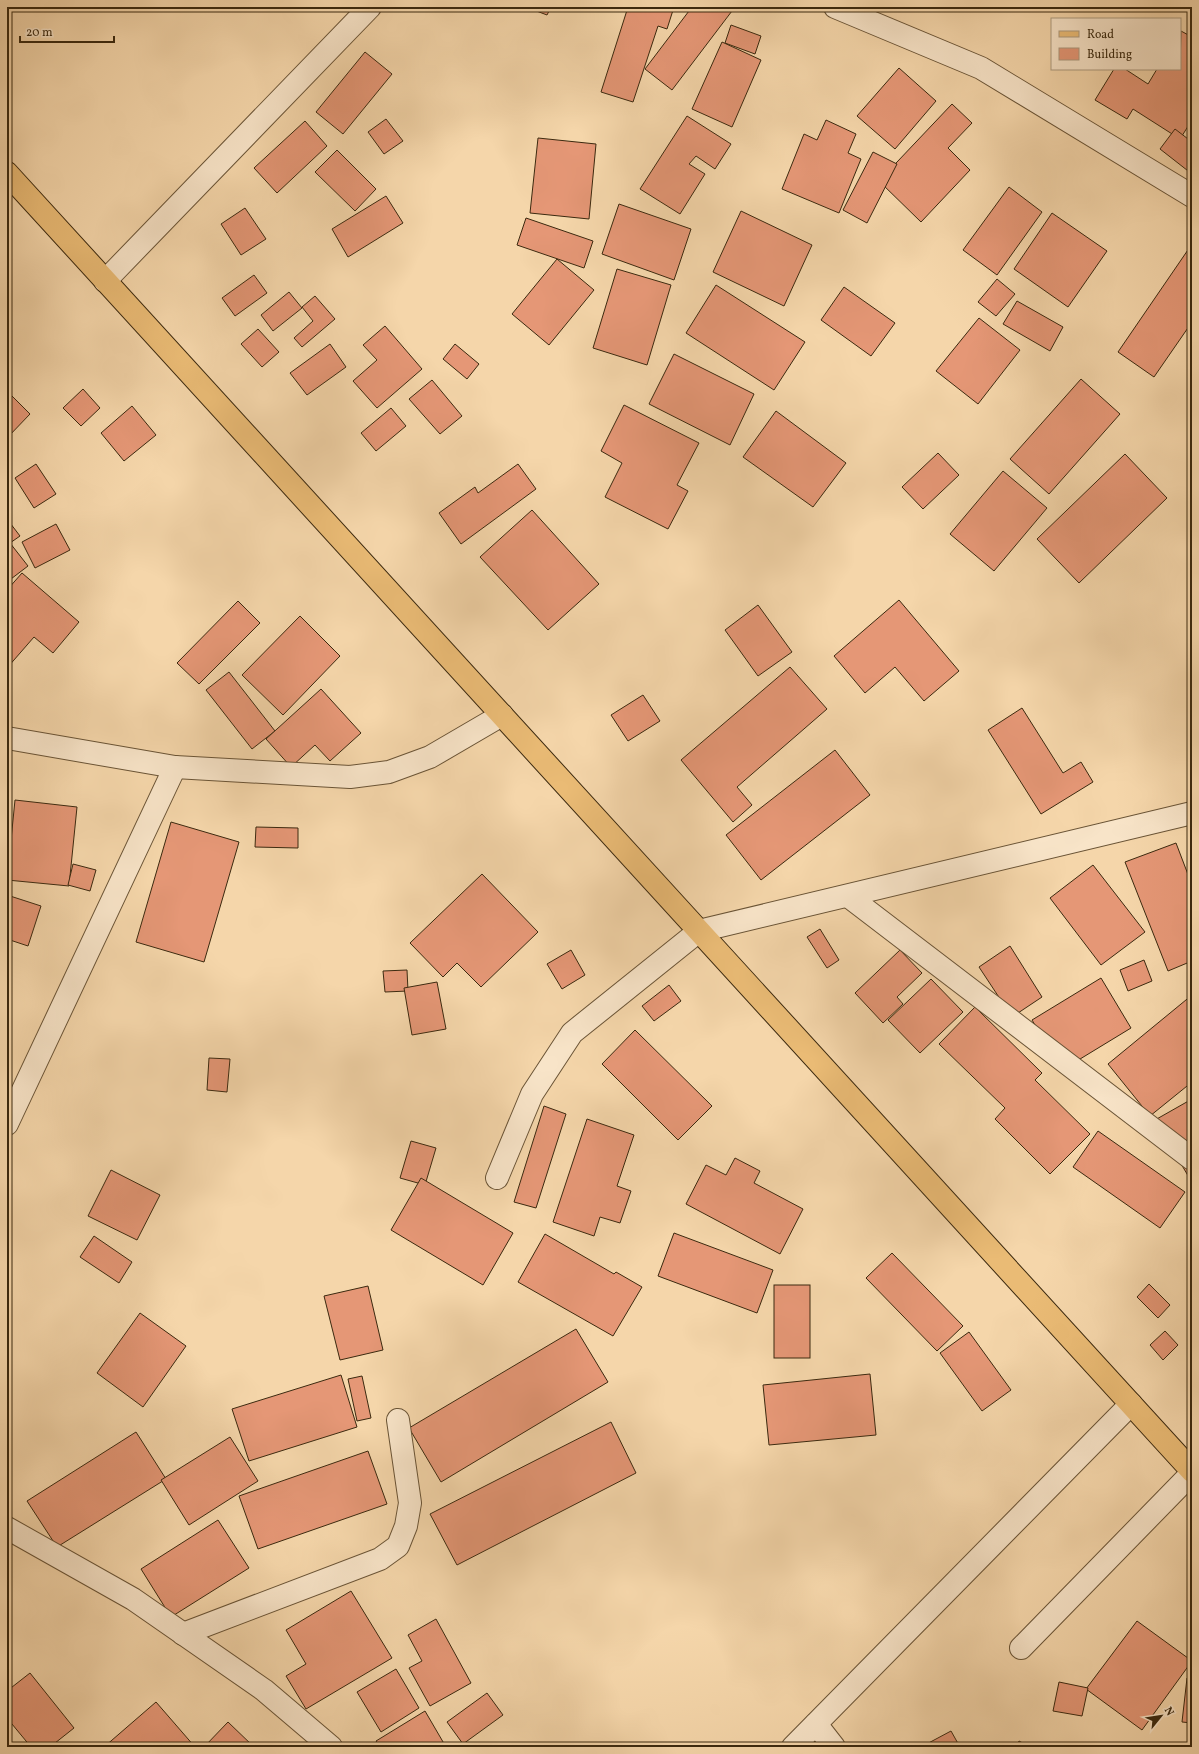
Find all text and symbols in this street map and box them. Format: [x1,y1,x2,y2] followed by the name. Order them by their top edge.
[20,18,114,44] scale bar
[1051,18,1181,70] legend
[26,25,53,41] text: 20 m
[1087,27,1114,43] text: Road
[1087,47,1132,63] text: Building
[1141,1696,1181,1736] north arrow
[1160,1705,1177,1719] text: N

